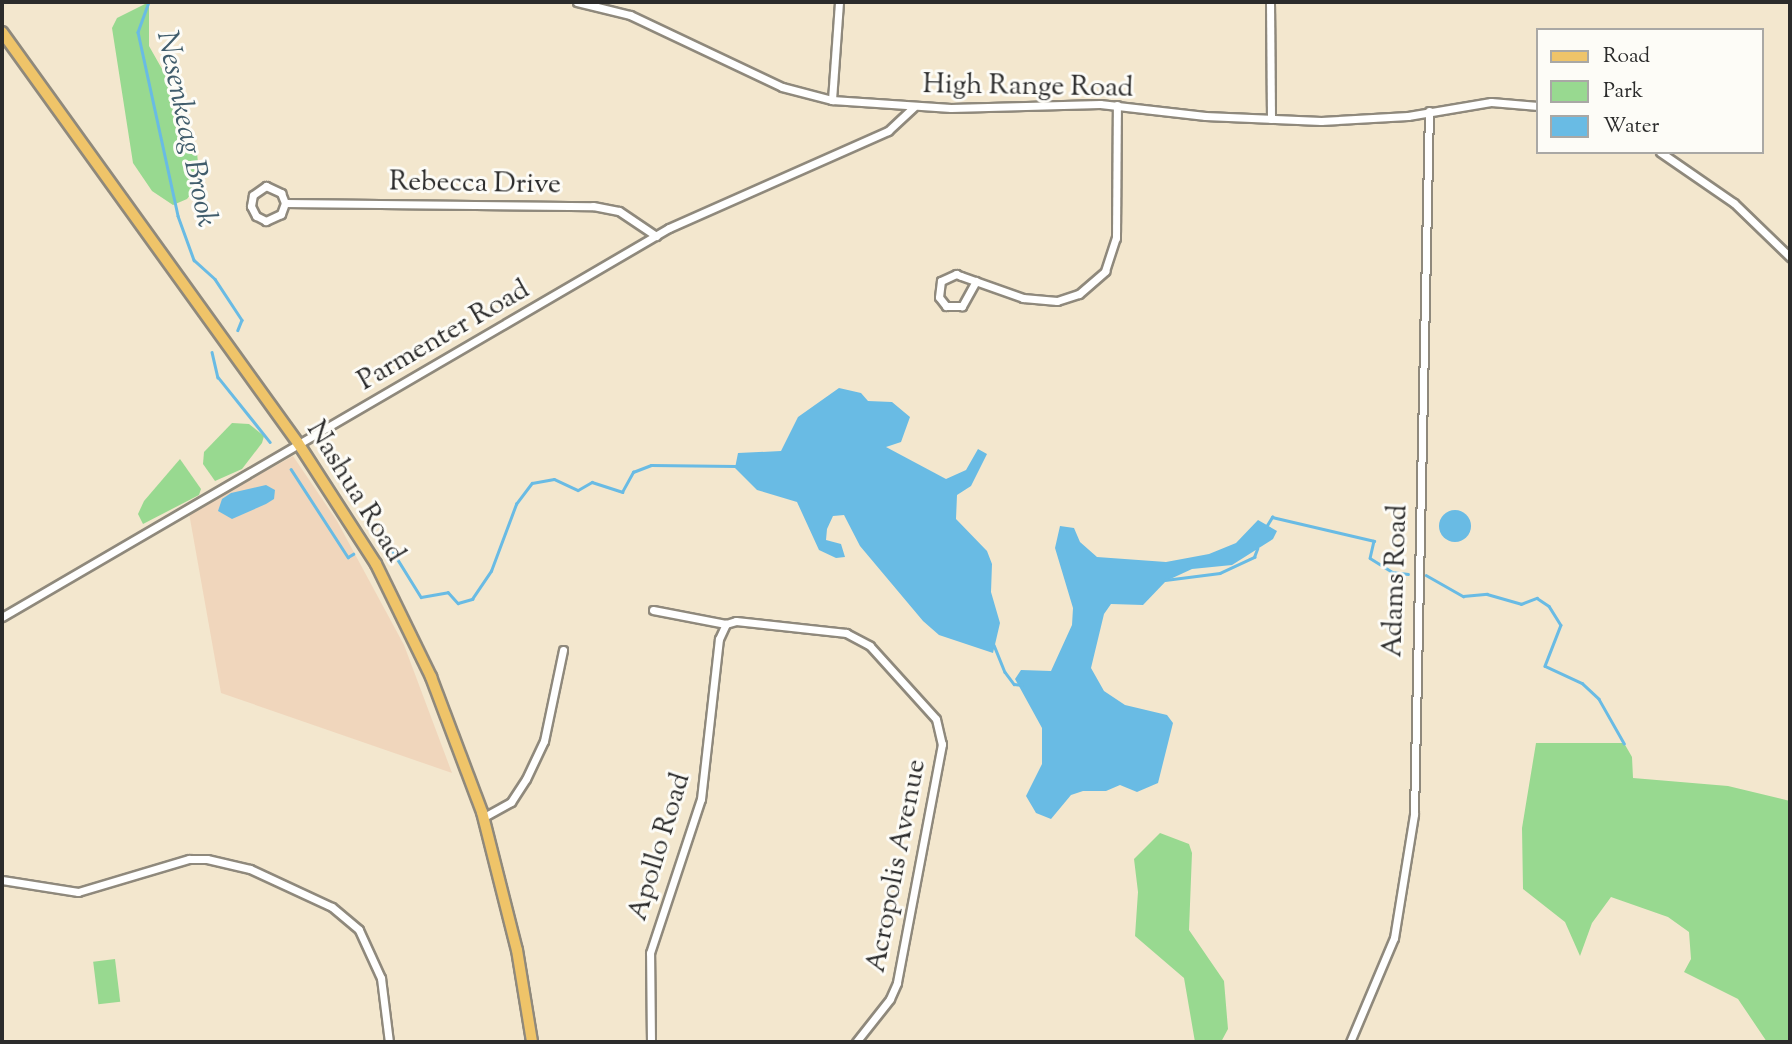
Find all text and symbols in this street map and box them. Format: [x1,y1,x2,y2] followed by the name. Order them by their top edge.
[147,28,223,230] water label: Nesenkeag Brook
[1536,28,1764,154] legend
[1603,42,1650,72] text: Road
[922,68,1134,106] street label: High Range Road
[1603,77,1643,107] text: Park
[1603,112,1659,142] text: Water
[389,166,561,202] street label: Rebecca Drive
[352,273,536,399] street label: Parmenter Road
[298,415,412,569] street label: Nashua Road
[1377,504,1415,658] street label: Adams Road
[860,757,934,975] street label: Acropolis Avenue
[622,769,698,925] street label: Apollo Road

